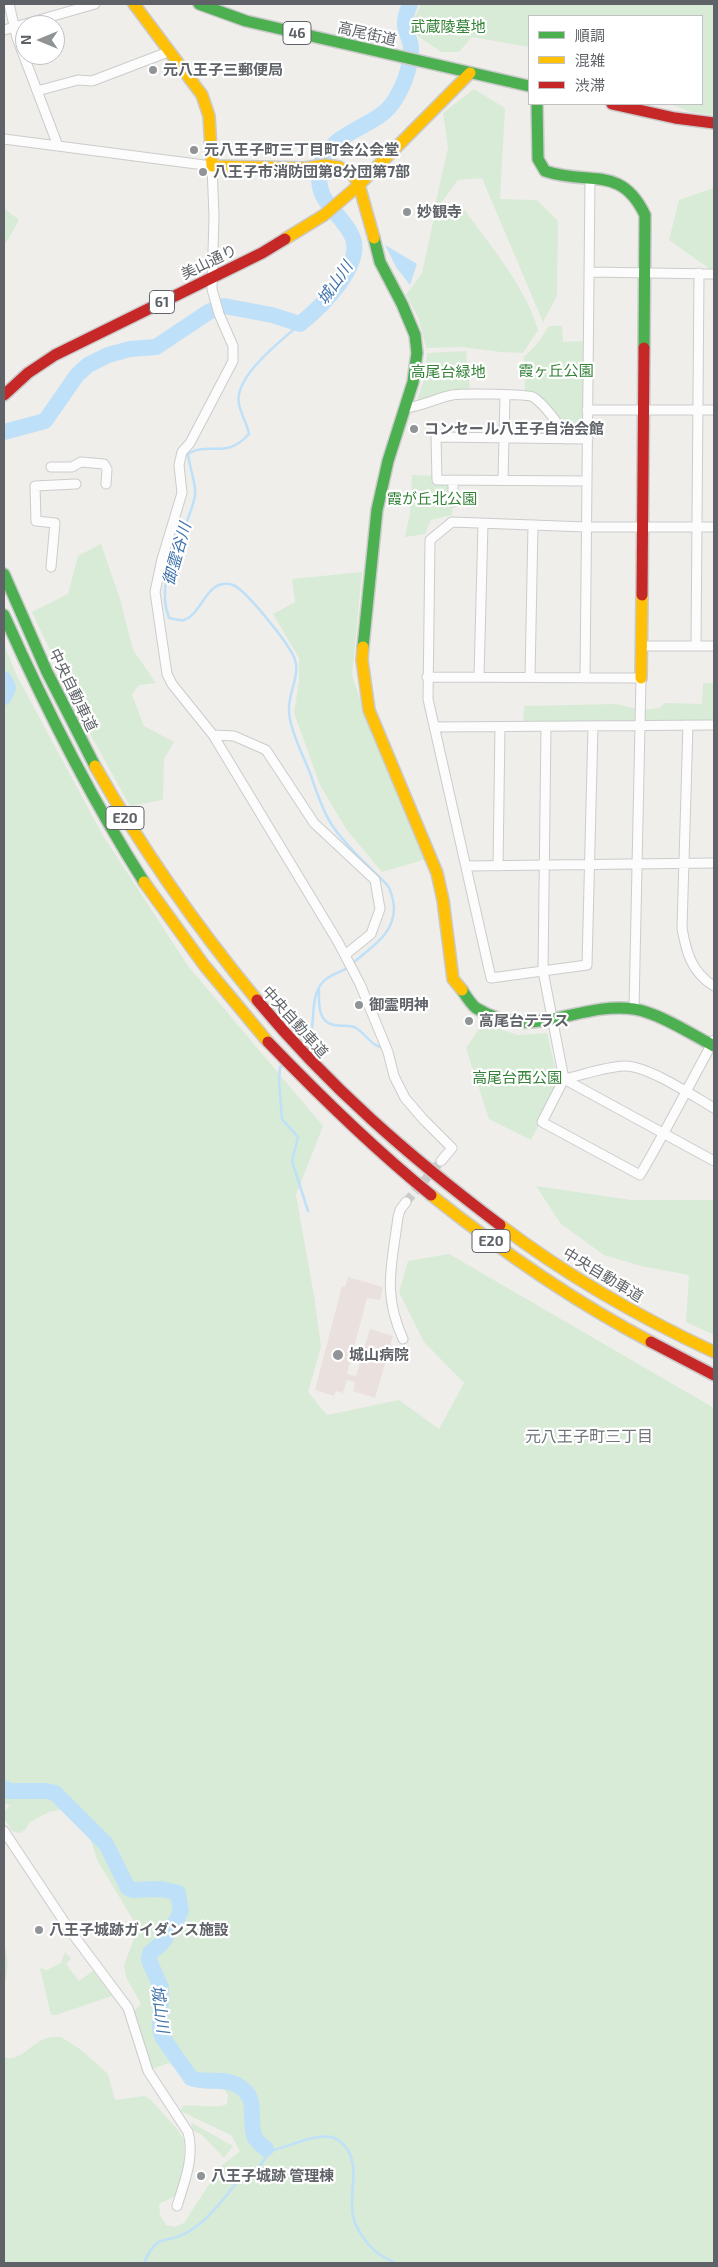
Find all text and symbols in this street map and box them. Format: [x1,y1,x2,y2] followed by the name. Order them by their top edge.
[15,15,65,65] north arrow
[528,15,703,105] legend
[336,18,398,50] street label: 高尾街道
[411,18,485,36] park label: 武蔵陵墓地
[283,22,311,44] road number: 46
[575,26,605,44] text: 順調
[17,35,34,45] text: N
[575,51,605,69] text: 混雑
[163,61,283,79] place label: 元八王子三郵便局
[147,64,159,76] marker: 元八王子三郵便局
[575,76,605,94] text: 渋滞
[204,141,399,159] place label: 元八王子町三丁目町会公会堂
[188,144,200,156] marker: 元八王子町三丁目町会公会堂
[213,163,410,181] place label: 八王子市消防団第8分団第7部
[197,166,209,178] marker: 八王子市消防団第8分団第7部
[417,203,462,221] place label: 妙観寺
[401,206,413,218] marker: 妙観寺
[178,241,240,283] street label: 美山通り
[313,258,357,308] water label: 城山川
[150,290,174,314] road number: 61
[519,362,593,380] park label: 霞ヶ丘公園
[411,363,485,381] park label: 高尾台緑地
[424,420,604,438] place label: コンセール八王子自治会館
[408,423,420,435] marker: コンセール八王子自治会館
[387,490,477,508] park label: 霞が丘北公園
[159,521,195,587] water label: 御霊谷川
[45,646,101,734] street label: 中央自動車道
[106,806,144,830] road number: E20
[258,983,332,1061] street label: 中央自動車道
[369,996,429,1014] place label: 御霊明神
[353,999,365,1011] marker: 御霊明神
[479,1012,569,1030] place label: 高尾台テラス
[463,1015,475,1027] marker: 高尾台テラス
[472,1069,562,1087] park label: 高尾台西公園
[472,1230,510,1252] road number: E20
[560,1244,646,1306] street label: 中央自動車道
[349,1346,409,1364] place label: 城山病院
[331,1348,345,1362] marker: 城山病院
[525,1427,653,1447] district label: 元八王子町三丁目
[49,1921,229,1939] place label: 八王子城跡ガイダンス施設
[33,1924,45,1936] marker: 八王子城跡ガイダンス施設
[148,1984,172,2034] water label: 城山川
[211,2167,334,2185] place label: 八王子城跡 管理棟
[195,2170,207,2182] marker: 八王子城跡 管理棟

